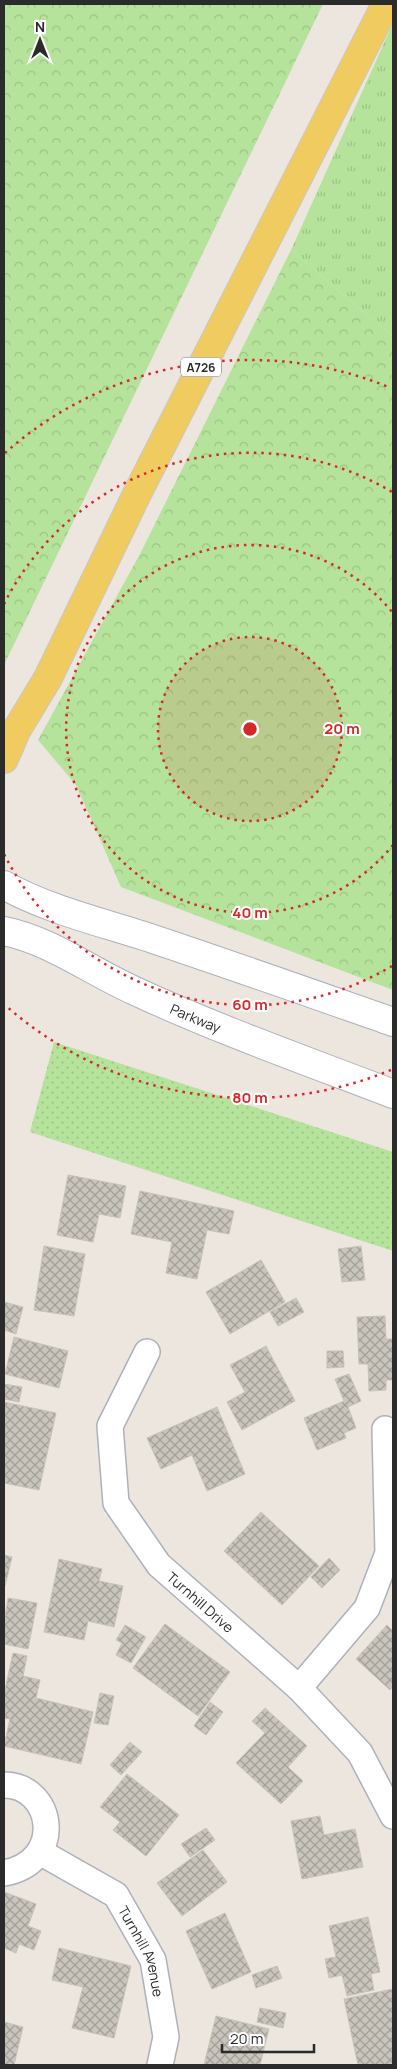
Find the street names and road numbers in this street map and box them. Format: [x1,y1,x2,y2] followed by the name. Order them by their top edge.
[181,358,221,377] road number: A726
[168,999,224,1037] street label: Parkway
[163,1567,238,1636] street label: Turnhill Drive
[114,1902,169,1998] street label: Turnhill Avenue

